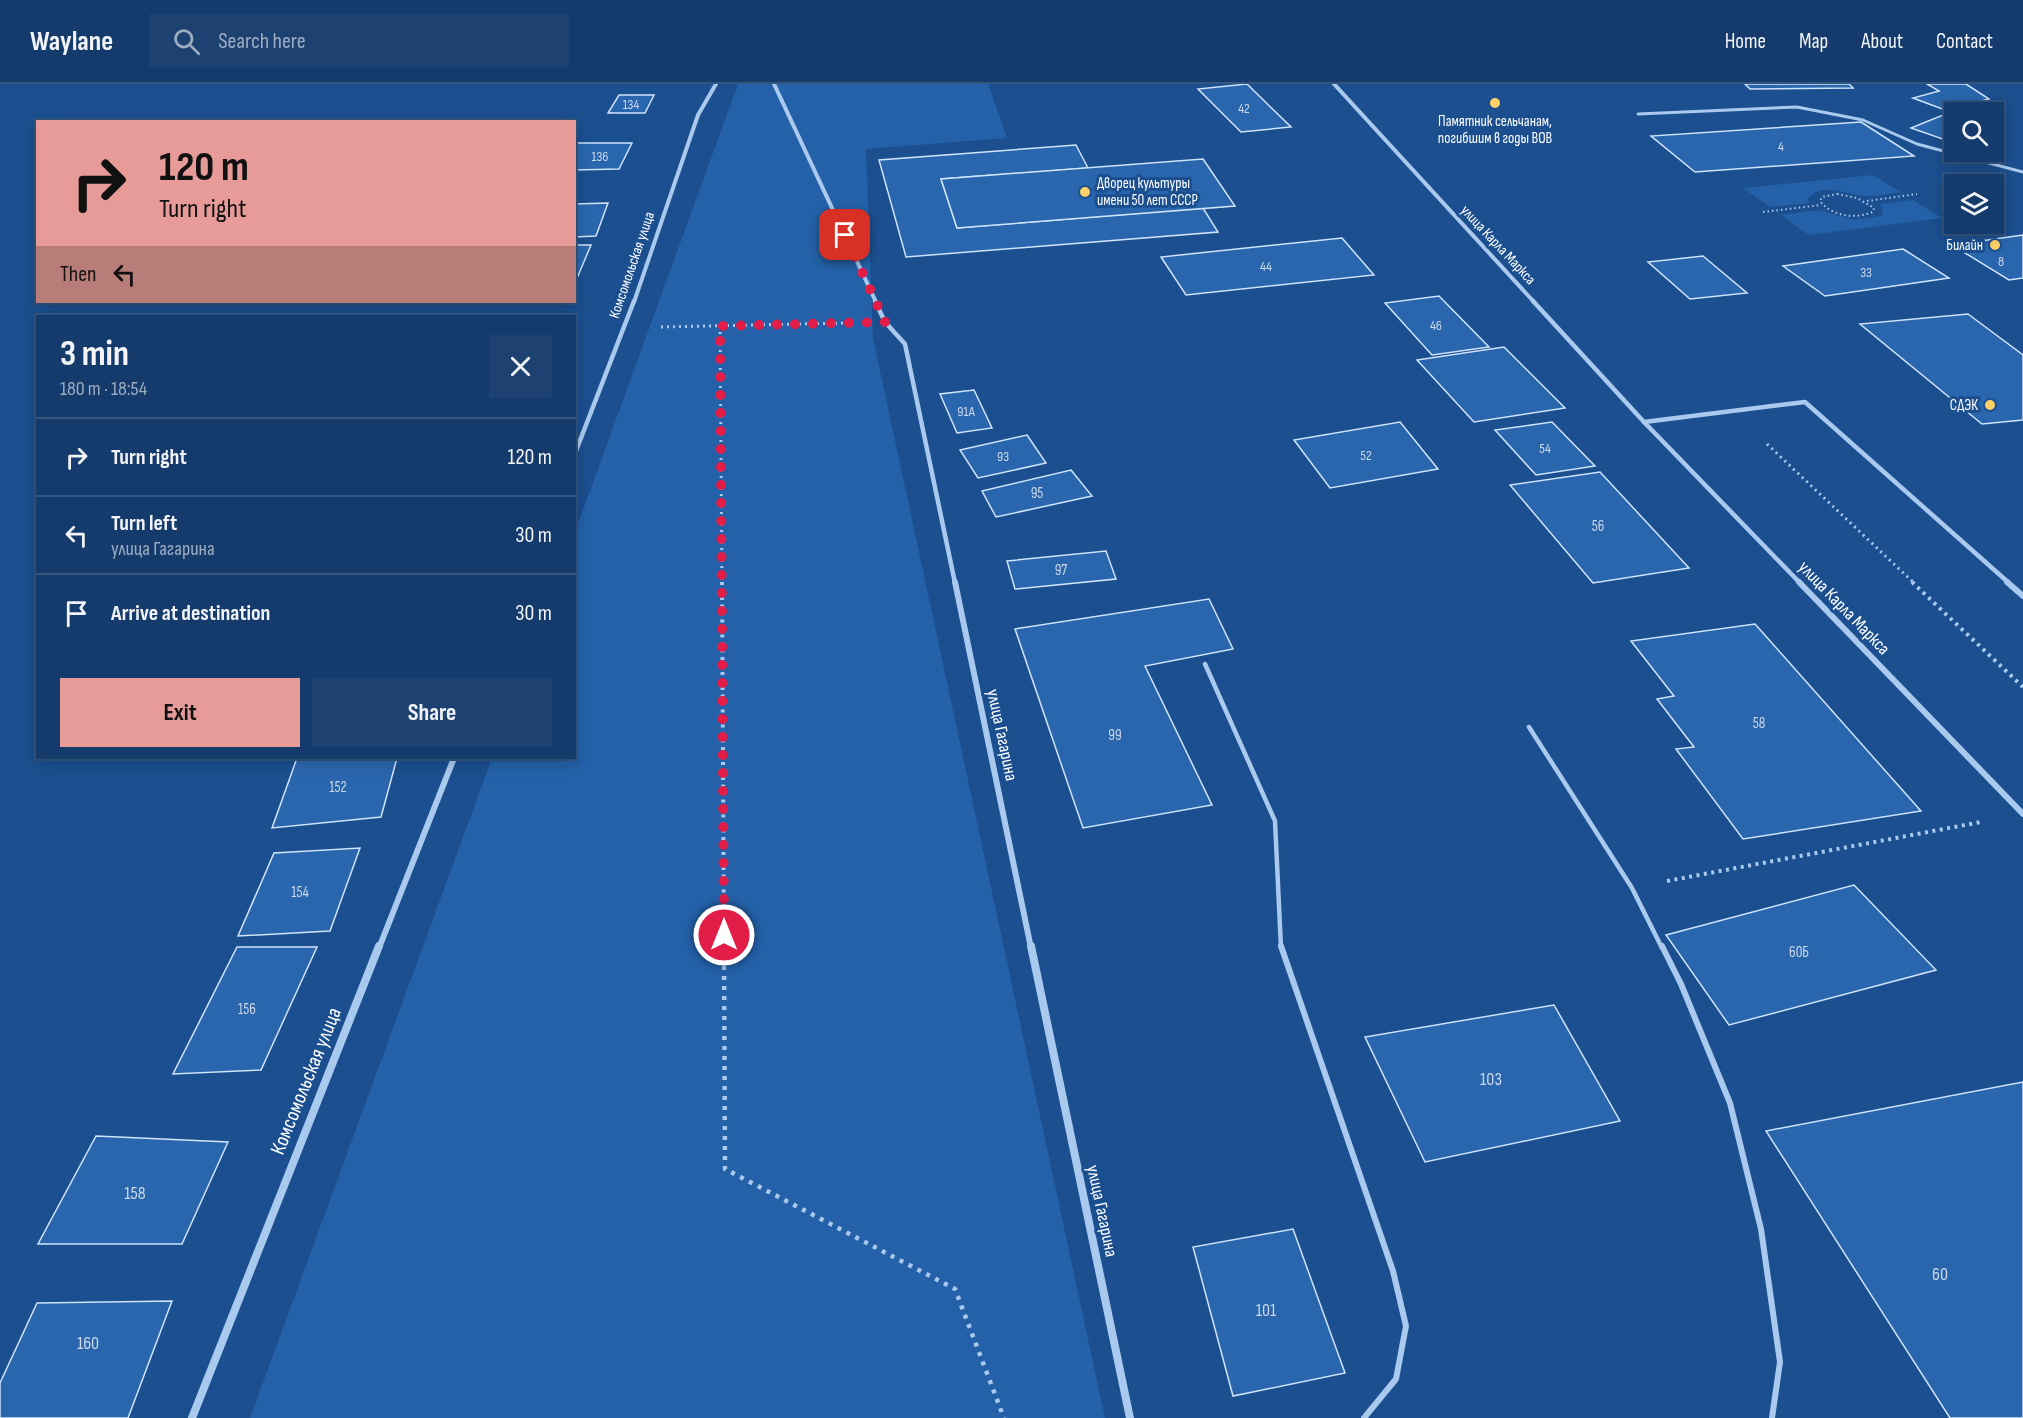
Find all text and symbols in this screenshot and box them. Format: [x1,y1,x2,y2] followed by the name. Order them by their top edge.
[149,14,569,68] search box
[30,25,113,58] text: Waylane
[170,25,203,58] icon: search
[218,28,306,55] text: Search here
[1725,29,1766,54] text: Home
[1799,29,1828,54] text: Map
[1861,29,1903,54] text: About
[1936,29,1993,54] text: Contact
[623,96,639,113] house number: 134
[1488,96,1502,110] marker: Памятник сельчанам, погибшим в годы ВОВ
[1238,100,1250,117] house number: 42
[1944,102,2004,234] map controls
[1944,102,2004,162] button: search
[1438,112,1553,148] place label: Памятник сельчанам, погибшим в годы ВОВ
[1778,138,1784,155] house number: 4
[159,142,249,193] text: 120 m
[60,144,138,222] icon: right
[592,148,608,165] house number: 136
[1097,174,1198,210] place label: Дворец культуры имени 50 лет СССР
[1944,174,2004,234] button: layers
[1078,185,1092,199] marker: Дворец культуры имени 50 лет СССР
[159,193,246,225] text: Turn right
[1456,201,1540,289] street label: улица Карла Маркса
[605,209,659,321] street label: Комсомольская улица
[819,209,870,260] pin
[828,218,861,251] icon: arrive
[1946,236,1983,255] place label: Билайн
[1988,238,2002,252] marker: Билайн
[1998,253,2004,270] house number: 8
[108,258,141,291] icon: left
[1260,258,1272,275] house number: 44
[60,261,96,288] text: Then
[1860,264,1872,281] house number: 33
[1430,317,1442,334] house number: 46
[60,333,129,376] text: 3 min
[489,335,552,398] button: close
[60,377,147,401] text: 180 m · 18:54
[1950,396,1978,415] place label: СДЭК
[1983,398,1997,412] marker: СДЭК
[957,403,976,420] house number: 91А
[1539,440,1551,457] house number: 54
[60,441,93,474] icon: right
[111,444,187,471] text: Turn right
[508,444,552,471] text: 120 m
[1360,447,1372,464] house number: 52
[997,448,1009,465] house number: 93
[1031,484,1043,503] house number: 95
[111,510,177,537] text: Turn left
[1592,517,1604,536] house number: 56
[60,519,93,552] icon: left
[515,522,552,549] text: 30 m
[111,537,215,561] text: улица Гагарина
[1794,557,1894,659] street label: улица Карла Маркса
[1055,561,1067,580] house number: 97
[60,597,93,630] icon: arrive
[111,600,270,627] text: Arrive at destination
[515,600,552,627] text: 30 m
[60,678,300,747] button: Exit
[312,678,552,747] button: Share
[982,687,1022,783] street label: улица Гагарина
[1753,714,1765,733] house number: 58
[1108,726,1122,745] house number: 99
[329,778,347,797] house number: 152
[291,883,309,902] house number: 154
[692,903,756,967] position arrow
[1789,943,1809,962] house number: 60Б
[238,1000,256,1019] house number: 156
[265,1004,347,1158] street label: Комсомольская улица
[1480,1069,1502,1090] house number: 103
[1082,1163,1122,1259] street label: улица Гагарина
[124,1183,146,1204] house number: 158
[1932,1264,1948,1285] house number: 60
[1256,1300,1277,1321] house number: 101
[77,1333,99,1354] house number: 160

